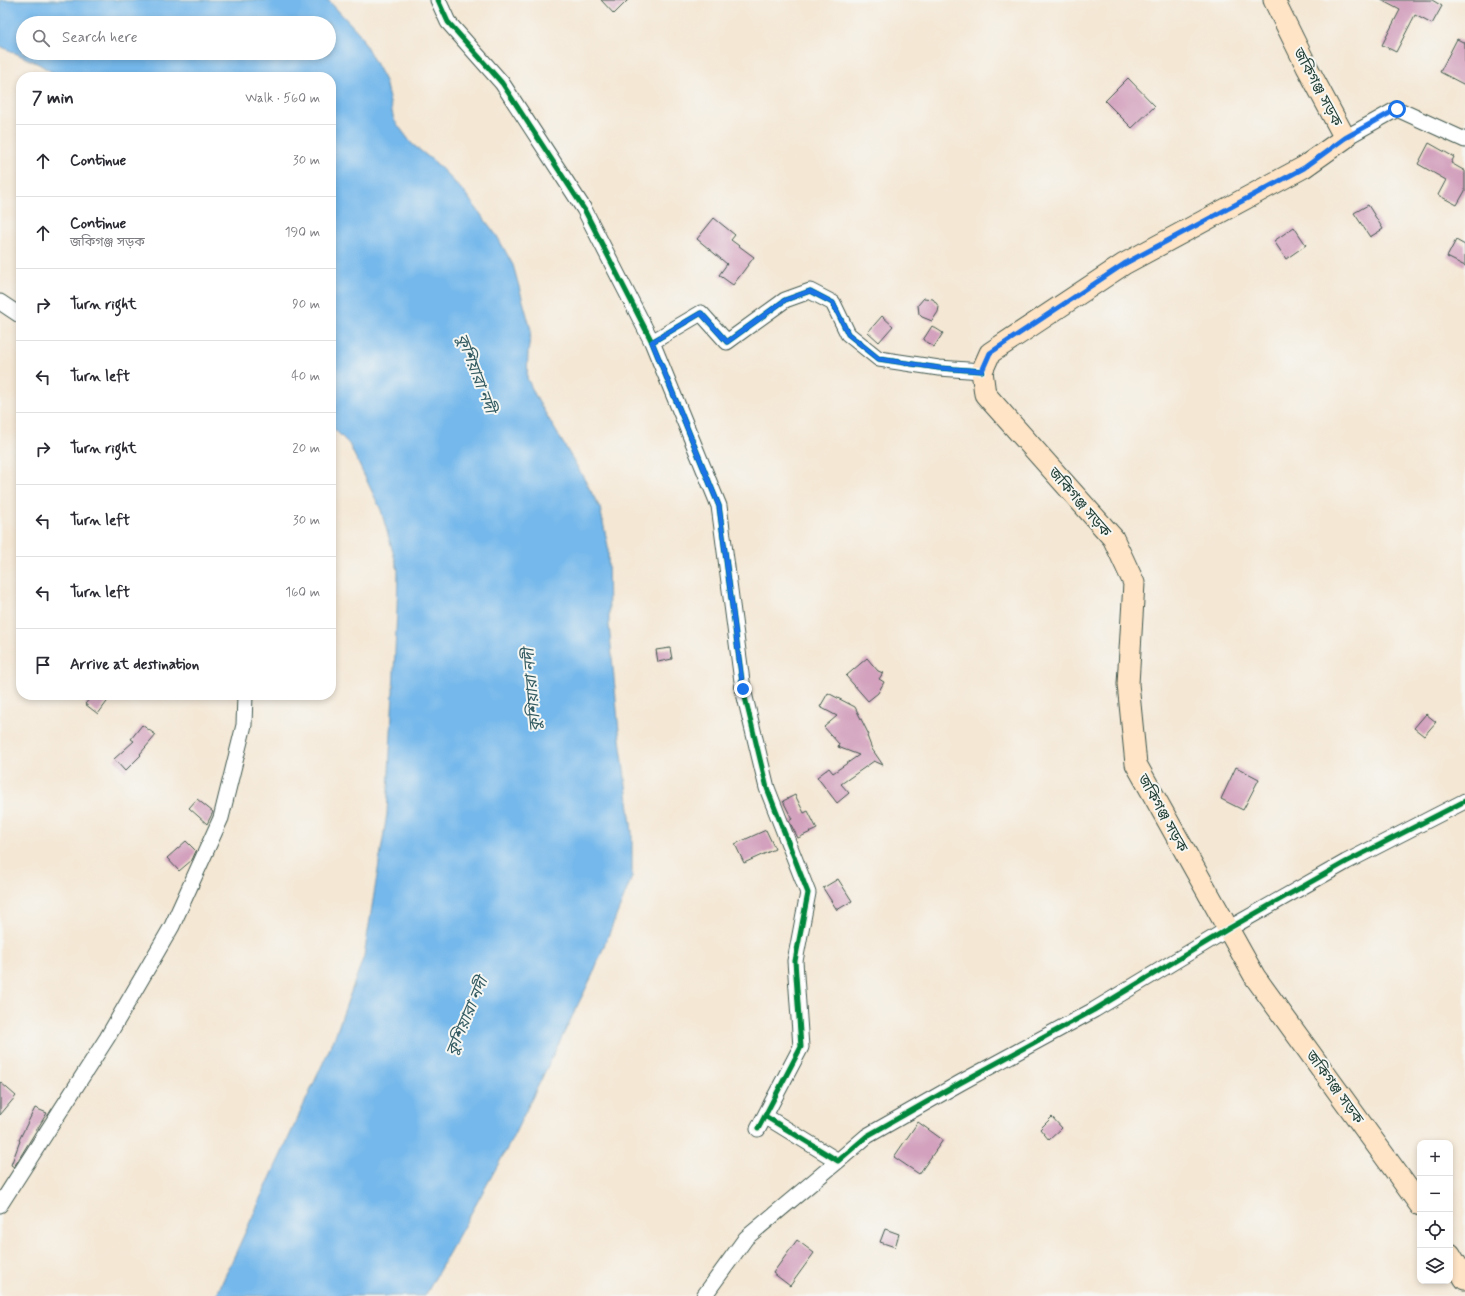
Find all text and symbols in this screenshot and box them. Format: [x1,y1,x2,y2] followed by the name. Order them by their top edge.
[16,16,336,60] search box
[30,27,52,49] icon: search
[62,28,138,48] text: Search here
[1288,44,1347,131] street label: জকিগঞ্জ সড়ক
[32,87,74,109] text: 7 min
[245,90,320,107] text: Walk · 560 m
[1388,100,1406,118] route start
[32,150,54,172] icon: ahead
[70,151,126,171] text: Continue
[293,152,320,169] text: 30 m
[70,214,126,234] text: Continue
[32,222,54,244] icon: ahead
[285,224,320,241] text: 190 m
[70,234,145,251] text: জকিগঞ্জ সড়ক
[32,294,54,316] icon: right
[70,295,137,315] text: Turn right
[292,296,320,313] text: 90 m
[451,331,501,419] water label: কুশিয়ারা নদী
[32,366,54,388] icon: left
[70,367,130,387] text: Turn left
[291,368,320,385] text: 40 m
[32,438,54,460] icon: right
[70,439,137,459] text: Turn right
[292,440,320,457] text: 20 m
[1043,463,1116,542] street label: জকিগঞ্জ সড়ক
[32,510,54,532] icon: left
[70,511,130,531] text: Turn left
[293,512,320,529] text: 30 m
[32,582,54,604] icon: left
[70,583,130,603] text: Turn left
[285,584,320,601] text: 160 m
[518,645,547,732] water label: কুশিয়ারা নদী
[32,654,54,676] icon: arrive
[70,655,199,675] text: Arrive at destination
[734,680,752,698] route end
[1132,770,1192,857] street label: জকিগঞ্জ সড়ক
[441,972,494,1059] water label: কুশিয়ারা নদী
[1300,1046,1368,1129] street label: জকিগঞ্জ সড়ক
[1417,1140,1453,1284] map controls
[1417,1140,1453,1176] button: +
[1417,1176,1453,1212] button: −
[1417,1212,1453,1248] button: locate
[1417,1248,1453,1284] button: layers

